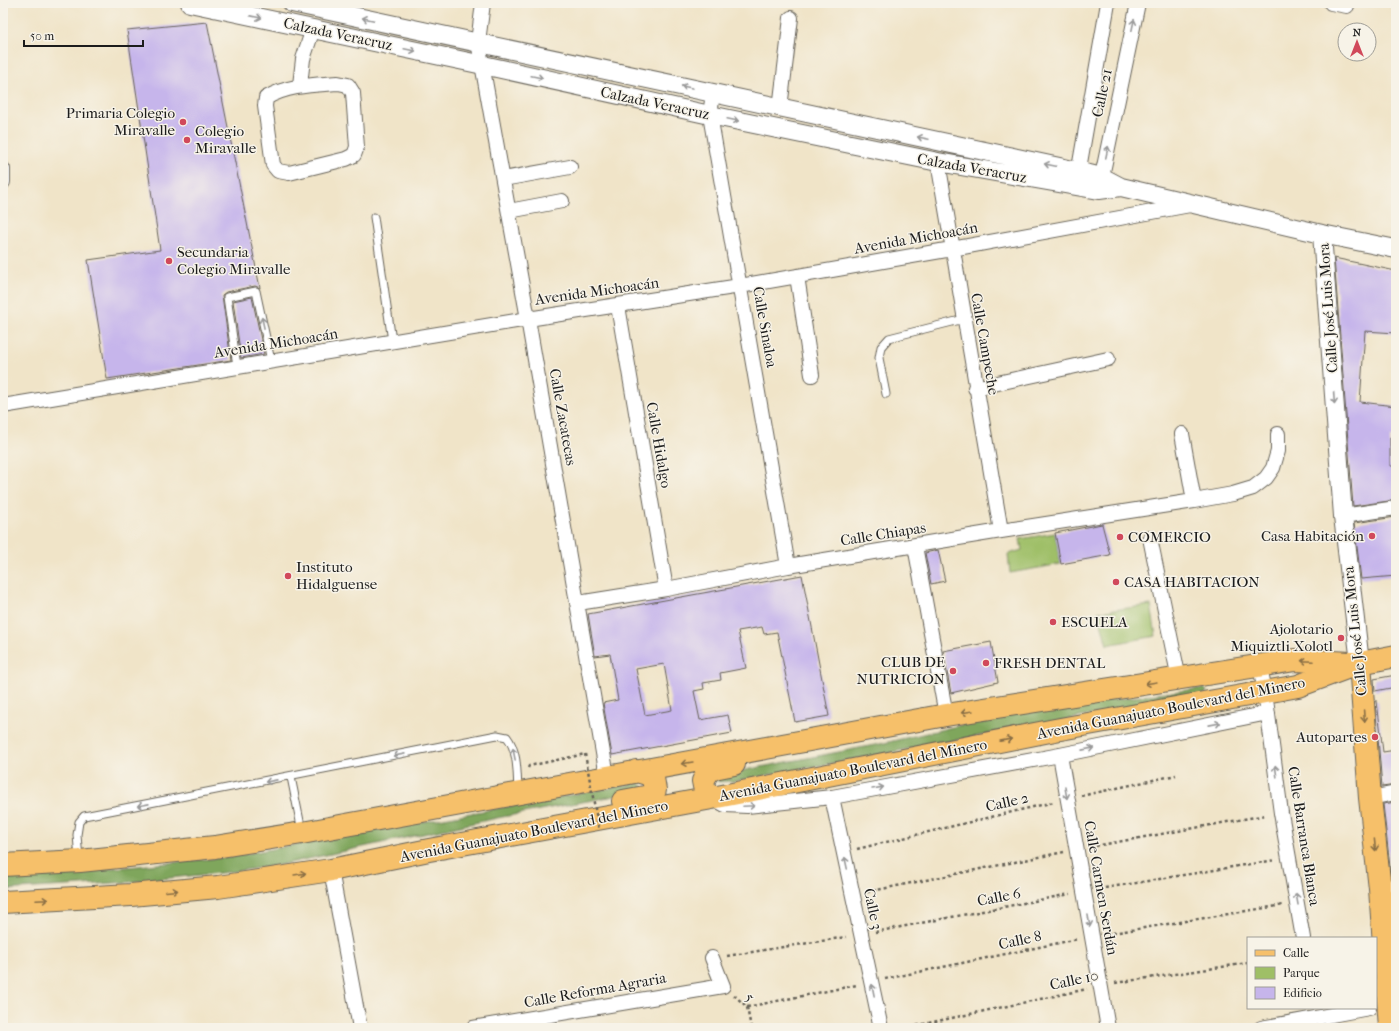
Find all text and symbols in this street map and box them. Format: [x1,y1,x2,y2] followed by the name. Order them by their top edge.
[249,13,262,21] one-way arrow
[282,14,394,54] street label: Calzada Veracruz
[362,15,375,23] one-way arrow
[1130,19,1138,32] one-way arrow
[24,22,143,48] scale bar
[1337,22,1377,62] north arrow
[1353,26,1362,39] text: N
[30,29,54,43] text: 50 m
[404,46,417,54] one-way arrow
[1088,67,1116,119] street label: Calle 21
[531,74,544,82] one-way arrow
[599,83,711,123] street label: Calzada Veracruz
[680,83,693,91] one-way arrow
[66,104,176,139] place label: Primaria Colegio Miravalle
[178,117,188,127] marker: Primaria Colegio Miravalle
[726,117,739,125] one-way arrow
[195,122,257,157] place label: Colegio Miravalle
[917,134,930,142] one-way arrow
[182,135,192,145] marker: Colegio Miravalle
[1103,146,1111,159] one-way arrow
[916,150,1029,187] street label: Calzada Veracruz
[1044,161,1057,169] one-way arrow
[852,218,979,258] street label: Avenida Michoacán
[1314,241,1342,373] street label: Calle José Luis Mora
[177,243,291,278] place label: Secundaria Colegio Miravalle
[164,256,174,266] marker: Secundaria Colegio Miravalle
[533,273,661,309] street label: Avenida Michoacán
[749,285,781,370] street label: Calle Sinaloa
[967,292,1003,397] street label: Calle Campeche
[258,316,266,329] one-way arrow
[212,324,339,362] street label: Avenida Michoacán
[546,367,580,467] street label: Calle Zacatecas
[1331,391,1338,404] one-way arrow
[643,401,675,490] street label: Calle Hidalgo
[839,518,928,550] street label: Calle Chiapas
[1261,527,1364,545] place label: Casa Habitación
[1128,528,1211,546] place label: COMERCIO
[1367,531,1377,541] marker: Casa Habitación
[1115,532,1125,542] marker: COMERCIO
[296,558,378,593] place label: Instituto Hidalguense
[1339,564,1371,697] street label: Calle José Luis Mora
[283,571,293,581] marker: Instituto Hidalguense
[1124,573,1260,591] place label: CASA HABITACION
[1111,577,1121,587] marker: CASA HABITACION
[1061,613,1128,631] place label: ESCUELA
[1048,617,1058,627] marker: ESCUELA
[1231,620,1333,655] place label: Ajolotario Miquiztli Xolotl
[1336,633,1346,643] marker: Ajolotario Miquiztli Xolotl
[857,653,946,688] place label: CLUB DE NUTRICION
[994,654,1105,672] place label: FRESH DENTAL
[1301,657,1314,664] one-way arrow
[981,658,991,668] marker: FRESH DENTAL
[948,666,958,676] marker: CLUB DE NUTRICION
[1035,673,1307,743] street label: Avenida Guanajuato Boulevard del Minero
[1145,680,1158,688] one-way arrow
[961,708,974,716] one-way arrow
[1360,709,1367,722] one-way arrow
[1209,719,1222,727] one-way arrow
[1295,728,1367,746] place label: Autopartes
[1370,732,1380,742] marker: Autopartes
[717,735,989,805] street label: Avenida Guanajuato Boulevard del Minero
[999,736,1012,744] one-way arrow
[1081,745,1094,753] one-way arrow
[510,748,518,761] one-way arrow
[393,751,406,759] one-way arrow
[681,759,694,767] one-way arrow
[1272,765,1280,778] one-way arrow
[1284,765,1324,908] street label: Calle Barranca Blanca
[265,777,278,785] one-way arrow
[871,784,884,792] one-way arrow
[1063,786,1071,799] one-way arrow
[984,788,1031,816] street label: Calle 2
[398,796,670,866] street label: Avenida Guanajuato Boulevard del Minero
[137,801,150,809] one-way arrow
[742,802,755,809] one-way arrow
[1080,819,1122,957] street label: Calle Carmen Serdán
[1371,838,1379,851] one-way arrow
[841,856,849,869] one-way arrow
[294,870,307,878] one-way arrow
[976,884,1023,910] street label: Calle 6
[860,887,886,931] street label: Calle 3
[165,888,178,895] one-way arrow
[1293,893,1301,906] one-way arrow
[35,896,48,904] one-way arrow
[1086,914,1094,927] one-way arrow
[997,927,1043,953] street label: Calle 8
[1247,937,1377,1009] legend
[1283,946,1309,960] text: Calle
[1048,966,1100,994] street label: Calle 10
[1283,966,1320,980] text: Parque
[523,968,669,1011] street label: Calle Reforma Agraria
[869,984,877,997] one-way arrow
[1283,986,1322,1000] text: Edificio
[741,989,759,1005] street label: 5

